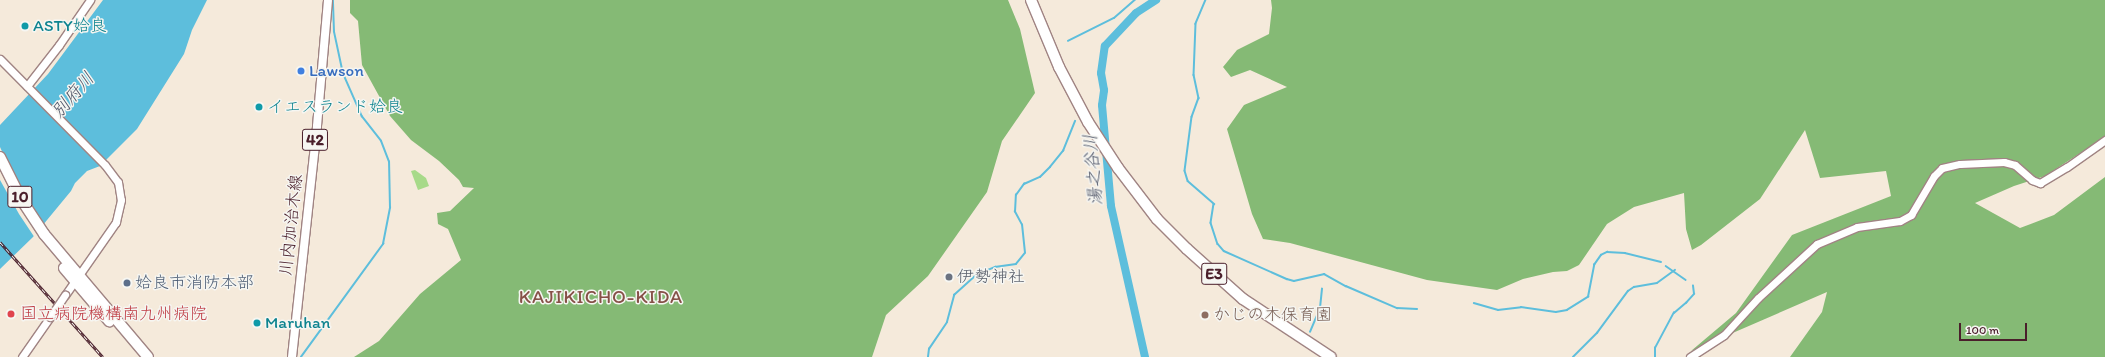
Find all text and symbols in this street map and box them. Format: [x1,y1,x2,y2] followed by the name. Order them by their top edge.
[33,16,107,36] place label: ASTY姶良
[20,21,30,31] marker: ASTY姶良
[309,61,364,81] place label: Lawson
[296,66,306,76] marker: Lawson
[47,68,99,122] water label: 別府川
[267,97,403,117] place label: イエスランド姶良
[254,102,264,112] marker: イエスランド姶良
[301,126,329,154] road number: 42
[1079,133,1107,207] water label: 湯之谷川
[276,173,306,277] street label: 川内加治木線
[7,183,33,211] road number: 10
[1201,260,1227,288] road number: E3
[957,267,1025,287] place label: 伊勢神社
[944,272,954,282] marker: 伊勢神社
[135,273,254,293] place label: 姶良市消防本部
[122,278,132,288] marker: 姶良市消防本部
[521,286,681,308] district label: KAJIKICHO-KIDA
[20,304,207,324] place label: 国立病院機構南九州病院
[1213,305,1332,325] place label: かじの木保育園
[5,308,17,320] marker: 国立病院機構南九州病院
[1200,310,1210,320] marker: かじの木保育園
[265,313,330,333] place label: Maruhan
[1961,315,2029,341] scale bar
[252,318,262,328] marker: Maruhan
[1966,323,1999,337] text: 100 m

